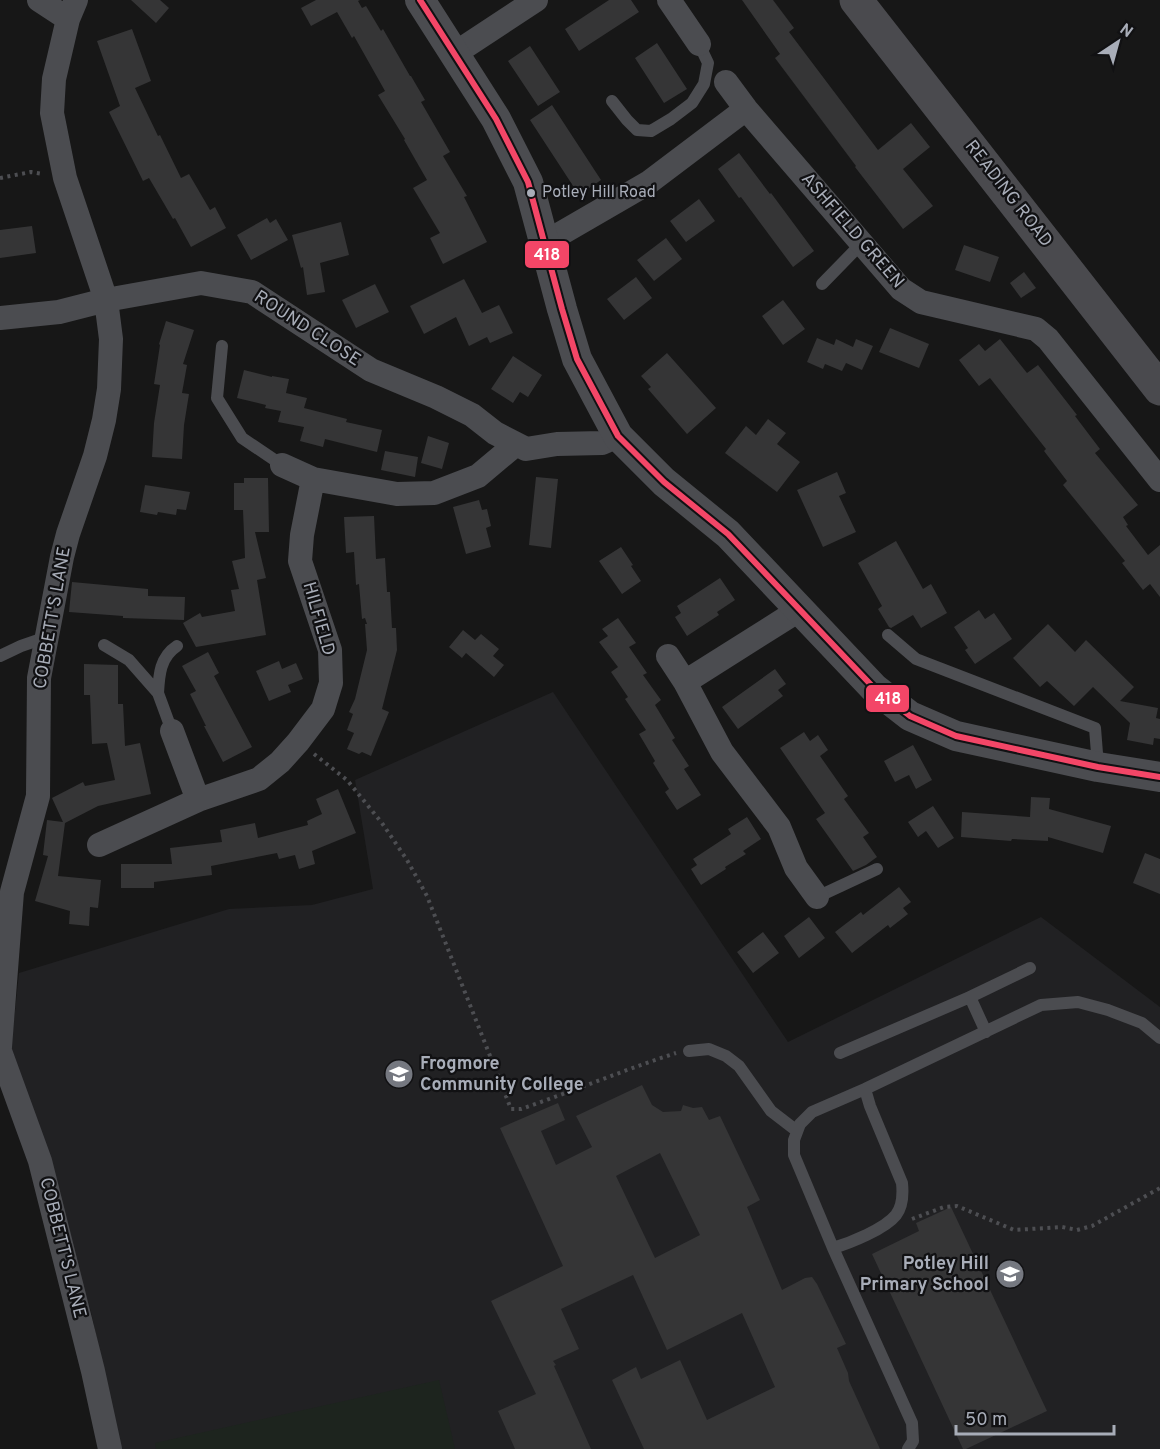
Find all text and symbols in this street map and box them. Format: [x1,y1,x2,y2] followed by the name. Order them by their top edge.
[1088,12,1148,72] north arrow
[1115,20,1136,43] text: N
[959,136,1057,252] street label: READING ROAD
[795,168,909,294] street label: ASHFIELD GREEN
[542,183,656,203] place label: Potley Hill Road
[525,187,537,199] marker: Potley Hill Road
[524,240,570,269] line badge: 418
[534,246,560,266] text: 418
[249,286,365,372] street label: ROUND CLOSE
[29,545,77,691] street label: COBBETT'S LANE
[297,579,339,659] street label: HILFIELD
[865,684,910,713] line badge: 418
[875,690,901,710] text: 418
[420,1053,584,1097] place label: Frogmore Community College
[383,1058,415,1090] school or university icon: Frogmore Community College
[33,1175,91,1321] street label: COBBETT'S LANE
[860,1253,989,1297] place label: Potley Hill Primary School
[994,1258,1026,1290] school or university icon: Potley Hill Primary School
[956,1398,1114,1436] scale bar
[965,1409,1007,1432] text: 50 m

